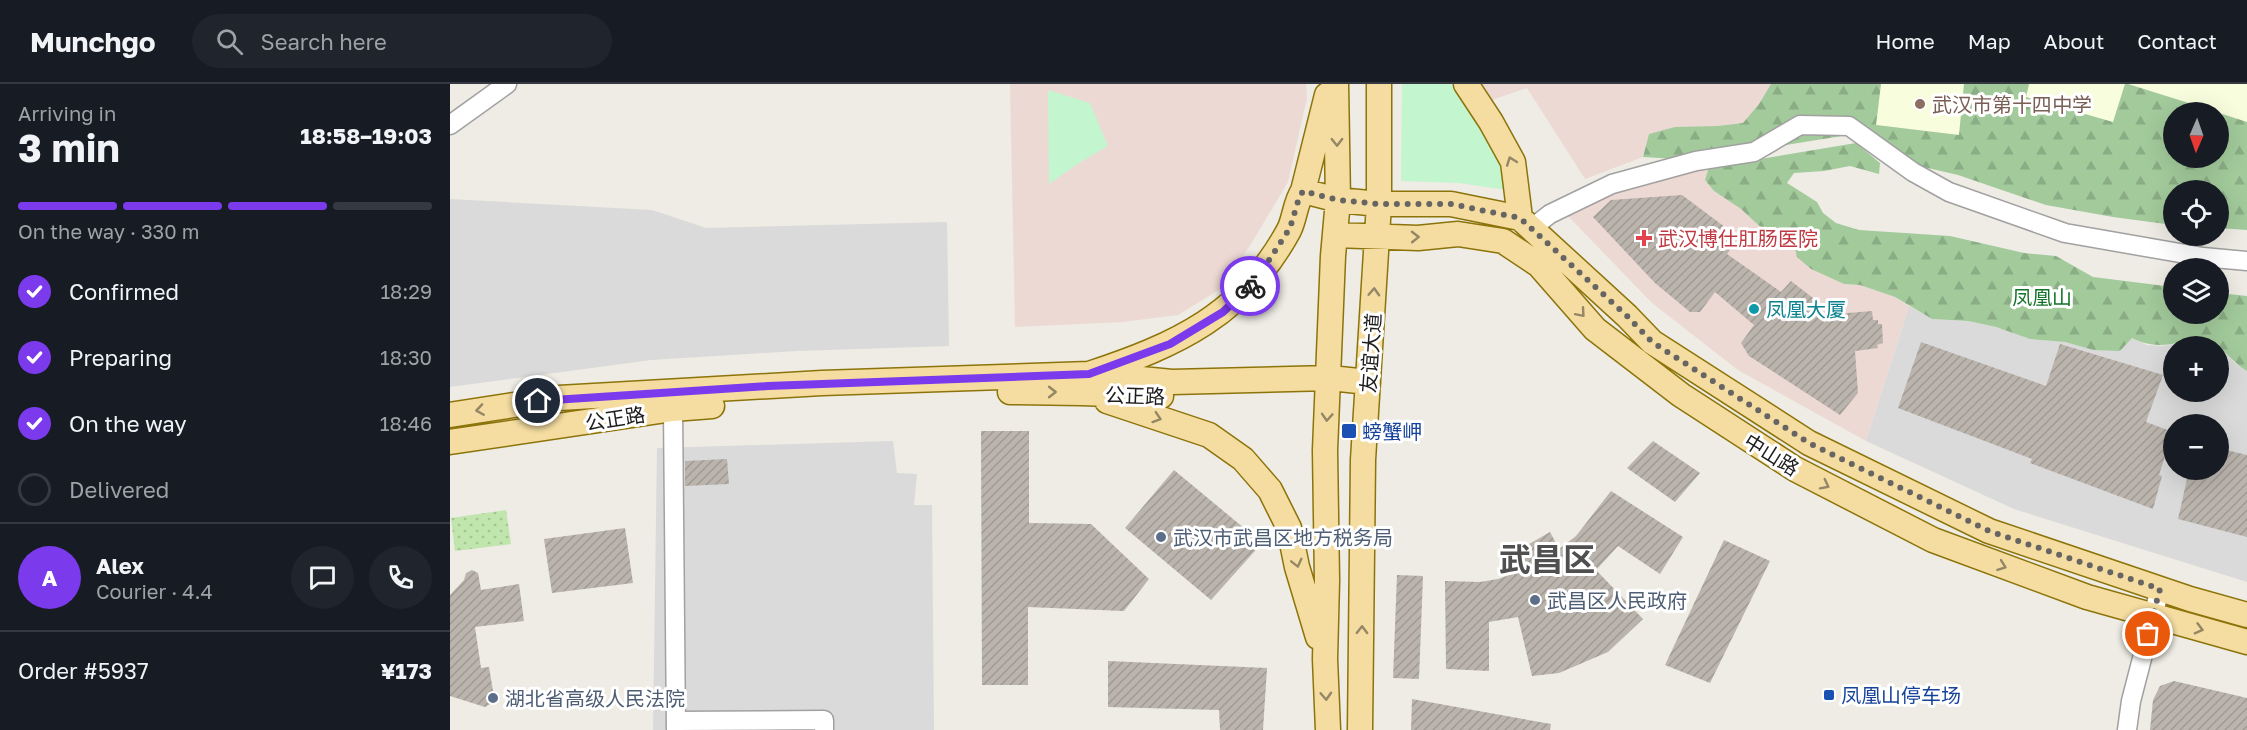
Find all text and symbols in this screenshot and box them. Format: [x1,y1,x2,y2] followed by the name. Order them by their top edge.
[192,14,612,68] search box
[30,25,156,58] text: Munchgo
[213,25,246,58] icon: search
[261,28,387,55] text: Search here
[1875,28,1935,54] text: Home
[1968,28,2011,54] text: Map
[2044,28,2104,54] text: About
[2137,28,2217,54] text: Contact
[1932,92,2092,116] place label: 武汉市第十四中学
[1913,97,1927,111] marker: 武汉市第十四中学
[18,101,116,125] text: Arriving in
[2163,102,2229,168] north arrow
[2163,102,2229,480] map controls
[300,122,432,149] text: 18:58–19:03
[18,124,120,171] text: 3 min
[1331,138,1343,147] one-way arrow
[1505,156,1518,166] one-way arrow
[2163,180,2229,246] button: locate
[18,219,199,243] text: On the way · 330 m
[1658,226,1818,250] place label: 武汉博仕肛肠医院
[1635,229,1653,247] marker: 武汉博仕肛肠医院
[1410,231,1419,244] one-way arrow
[1220,256,1280,316] courier
[2163,258,2229,324] button: layers
[1234,270,1267,303] icon: bike
[18,275,51,308] icon: check
[69,278,179,305] text: Confirmed
[380,279,432,303] text: 18:29
[2012,285,2072,309] park label: 凤凰山
[1367,288,1380,297] one-way arrow
[1766,297,1846,321] place label: 凤凰大厦
[1747,302,1761,316] marker: 凤凰大厦
[1574,306,1585,316] one-way arrow
[1355,312,1385,394] street label: 友谊大道
[2163,336,2229,402] button: +
[18,341,51,374] icon: check
[69,344,172,371] text: Preparing
[380,345,432,369] text: 18:30
[512,375,563,426] pin
[1105,382,1165,408] street label: 公正路
[521,384,554,417] icon: home
[1047,386,1056,398] one-way arrow
[583,401,647,435] street label: 公正路
[475,403,485,416] one-way arrow
[18,407,51,440] icon: check
[69,410,187,437] text: On the way
[380,411,432,435] text: 18:46
[1151,411,1162,423] one-way arrow
[1321,412,1334,421] one-way arrow
[2163,414,2229,480] button: −
[1362,419,1422,443] place label: 螃蟹岬
[1340,422,1358,440] marker: 螃蟹岬
[1740,428,1804,480] street label: 中山路
[69,476,169,503] text: Delivered
[1819,477,1830,489] one-way arrow
[1173,525,1393,549] place label: 武汉市武昌区地方税务局
[1154,530,1168,544] marker: 武汉市武昌区地方税务局
[1499,540,1595,578] district label: 武昌区
[291,546,354,609] button: chat
[369,546,432,609] button: phone
[96,552,144,579] text: Alex
[1289,558,1302,568] one-way arrow
[1996,558,2007,571] one-way arrow
[42,564,57,591] text: A
[96,579,213,603] text: Courier · 4.4
[1547,588,1687,612] place label: 武昌区人民政府
[1528,593,1542,607] marker: 武昌区人民政府
[2122,608,2173,659] pin
[2131,617,2164,650] icon: bag
[2194,622,2204,635] one-way arrow
[1356,625,1368,634] one-way arrow
[18,657,149,684] text: Order #5937
[381,657,432,684] text: ¥173
[1841,683,1961,707] place label: 凤凰山停车场
[505,686,685,710] place label: 湖北省高级人民法院
[1822,688,1836,702] marker: 凤凰山停车场
[486,691,500,705] marker: 湖北省高级人民法院
[1320,691,1333,700] one-way arrow

